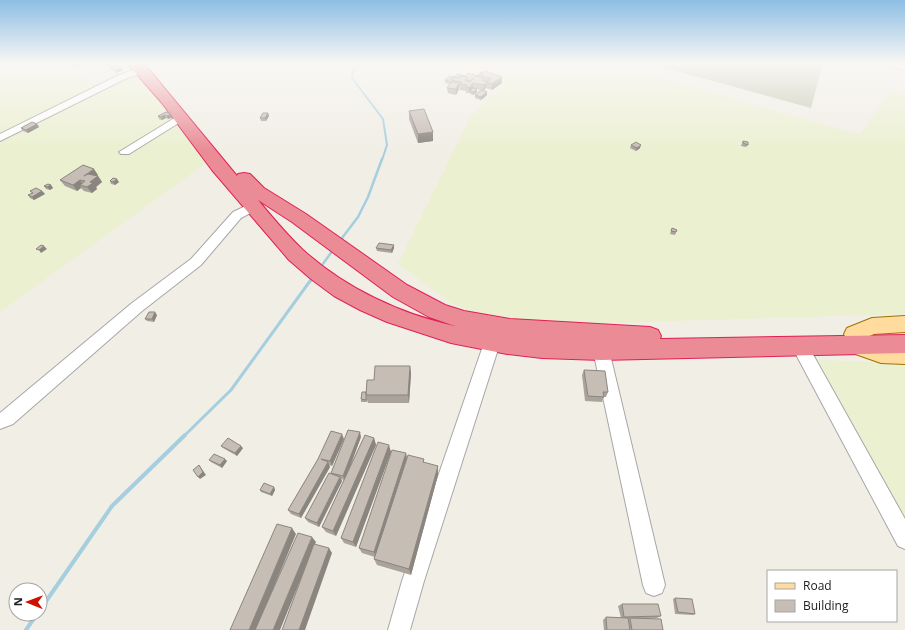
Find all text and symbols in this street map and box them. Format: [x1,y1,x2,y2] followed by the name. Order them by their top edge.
[767,570,897,622] legend
[803,577,832,594] text: Road
[8,582,48,622] north arrow
[10,597,25,606] text: N
[803,597,849,614] text: Building

